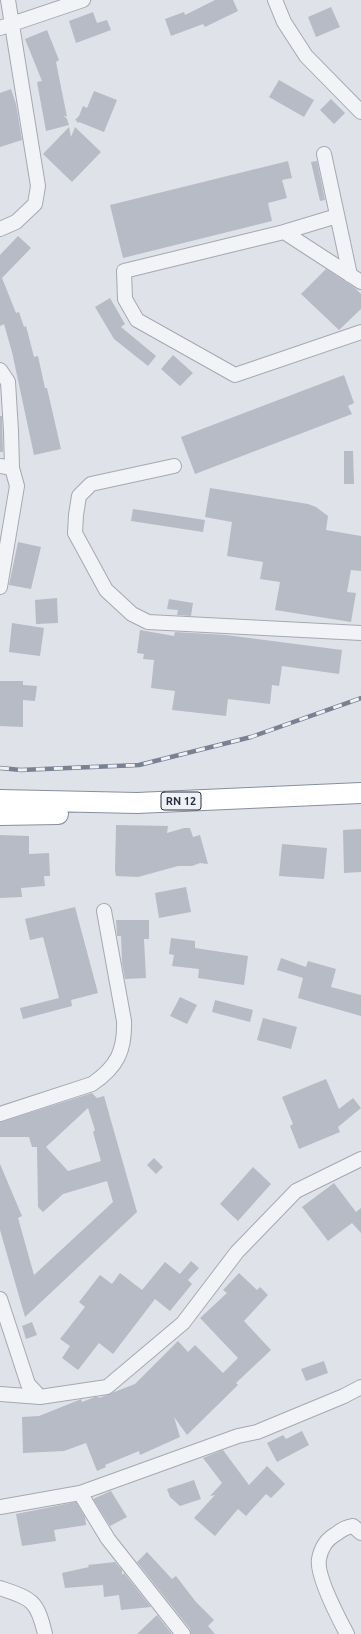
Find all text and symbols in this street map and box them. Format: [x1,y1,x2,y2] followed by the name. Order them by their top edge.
[161,792,201,810] road number: RN 12

